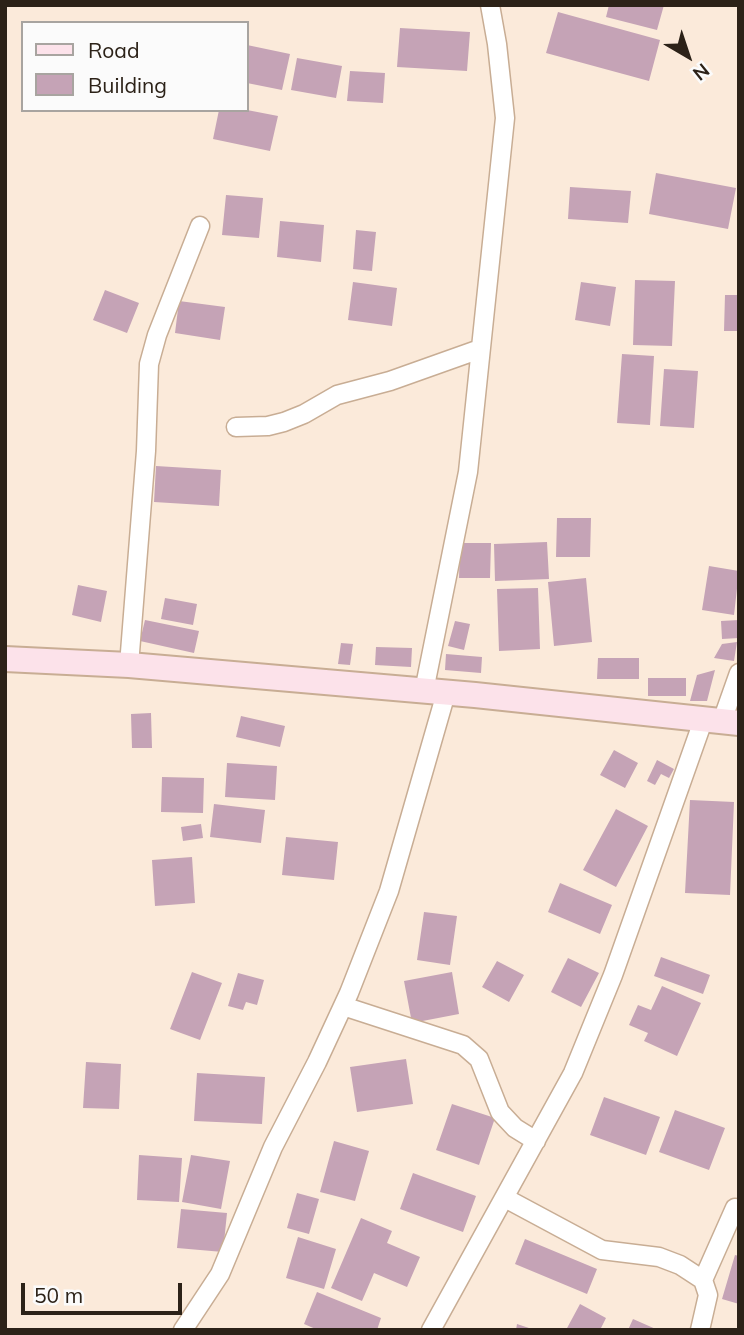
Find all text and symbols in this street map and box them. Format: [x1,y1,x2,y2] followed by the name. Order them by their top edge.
[21,21,248,112] legend
[653,21,723,91] north arrow
[88,37,139,63] text: Road
[688,58,714,86] text: N
[88,72,167,98] text: Building
[24,1268,186,1312] scale bar
[34,1282,83,1308] text: 50 m

